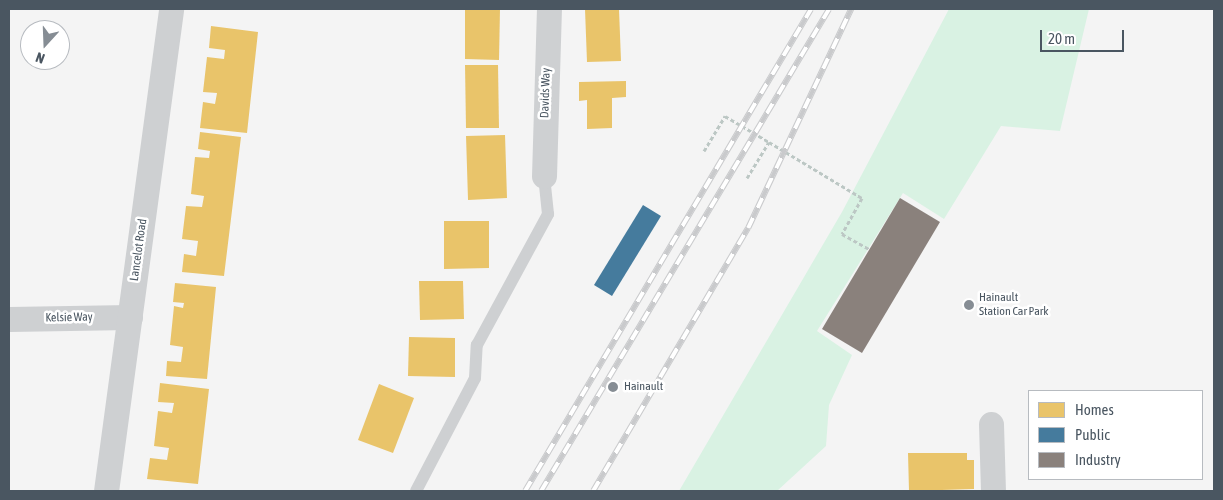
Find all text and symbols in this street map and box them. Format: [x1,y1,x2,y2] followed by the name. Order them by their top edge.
[20,20,70,70] north arrow
[1043,20,1127,52] scale bar
[1048,30,1075,47] text: 20 m
[34,49,47,67] text: N
[538,68,554,118] street label: Davids Way
[128,218,150,282] street label: Lancelot Road
[979,291,1049,319] place label: Hainault Station Car Park
[963,299,975,311] marker: Hainault Station Car Park
[45,310,93,326] street label: Kelsie Way
[606,380,620,394] marker: Hainault
[624,380,663,394] place label: Hainault
[1028,390,1203,480] legend
[1075,401,1114,418] text: Homes
[1075,426,1110,443] text: Public
[1075,451,1121,468] text: Industry

